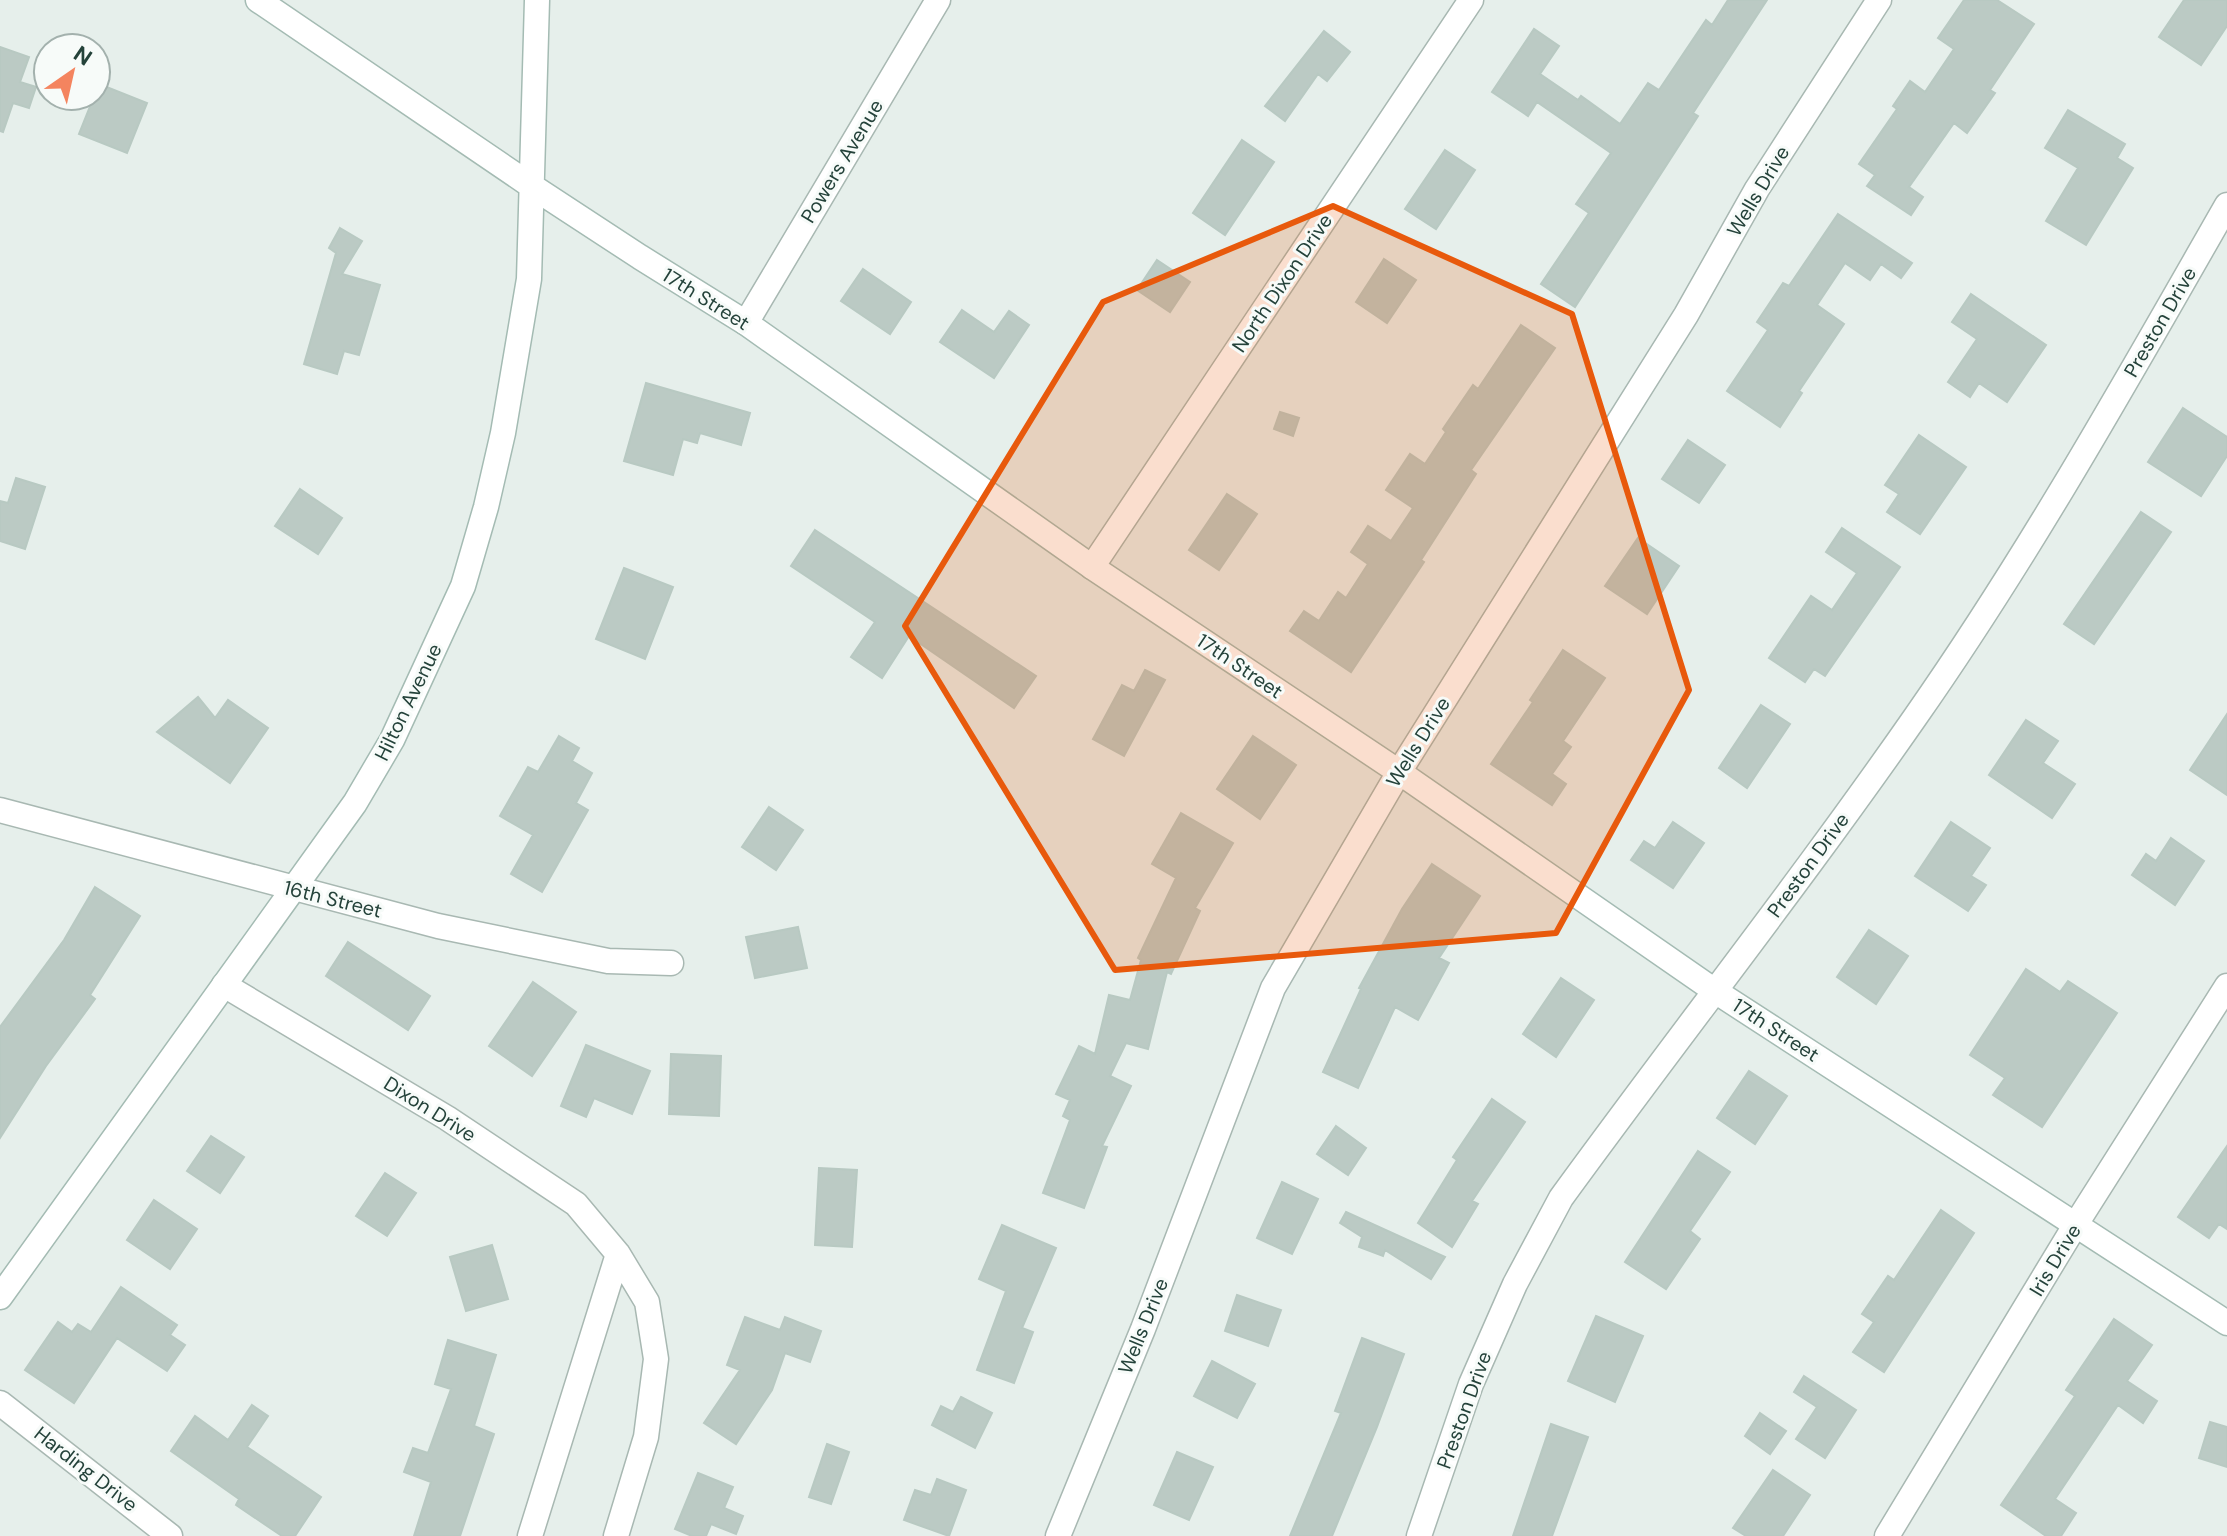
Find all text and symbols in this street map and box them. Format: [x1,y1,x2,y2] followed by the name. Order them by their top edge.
[32,32,112,112] north arrow
[68,39,98,72] text: N
[795,95,889,227] street label: Powers Avenue
[1721,141,1795,241] street label: Wells Drive
[1226,209,1338,357] street label: North Dixon Drive
[657,262,755,336] street label: 17th Street
[2118,262,2202,382] street label: Preston Drive
[1192,628,1288,704] street label: 17th Street
[368,639,448,765] street label: Hilton Avenue
[1380,692,1456,792] street label: Wells Drive
[1761,808,1855,922] street label: Preston Drive
[281,874,385,924] street label: 16th Street
[1728,992,1824,1068] street label: 17th Street
[379,1070,481,1148] street label: Dixon Drive
[2023,1219,2087,1301] street label: Iris Drive
[1112,1274,1174,1378] street label: Wells Drive
[1431,1348,1497,1472] street label: Preston Drive
[29,1421,143,1517] street label: Harding Drive

